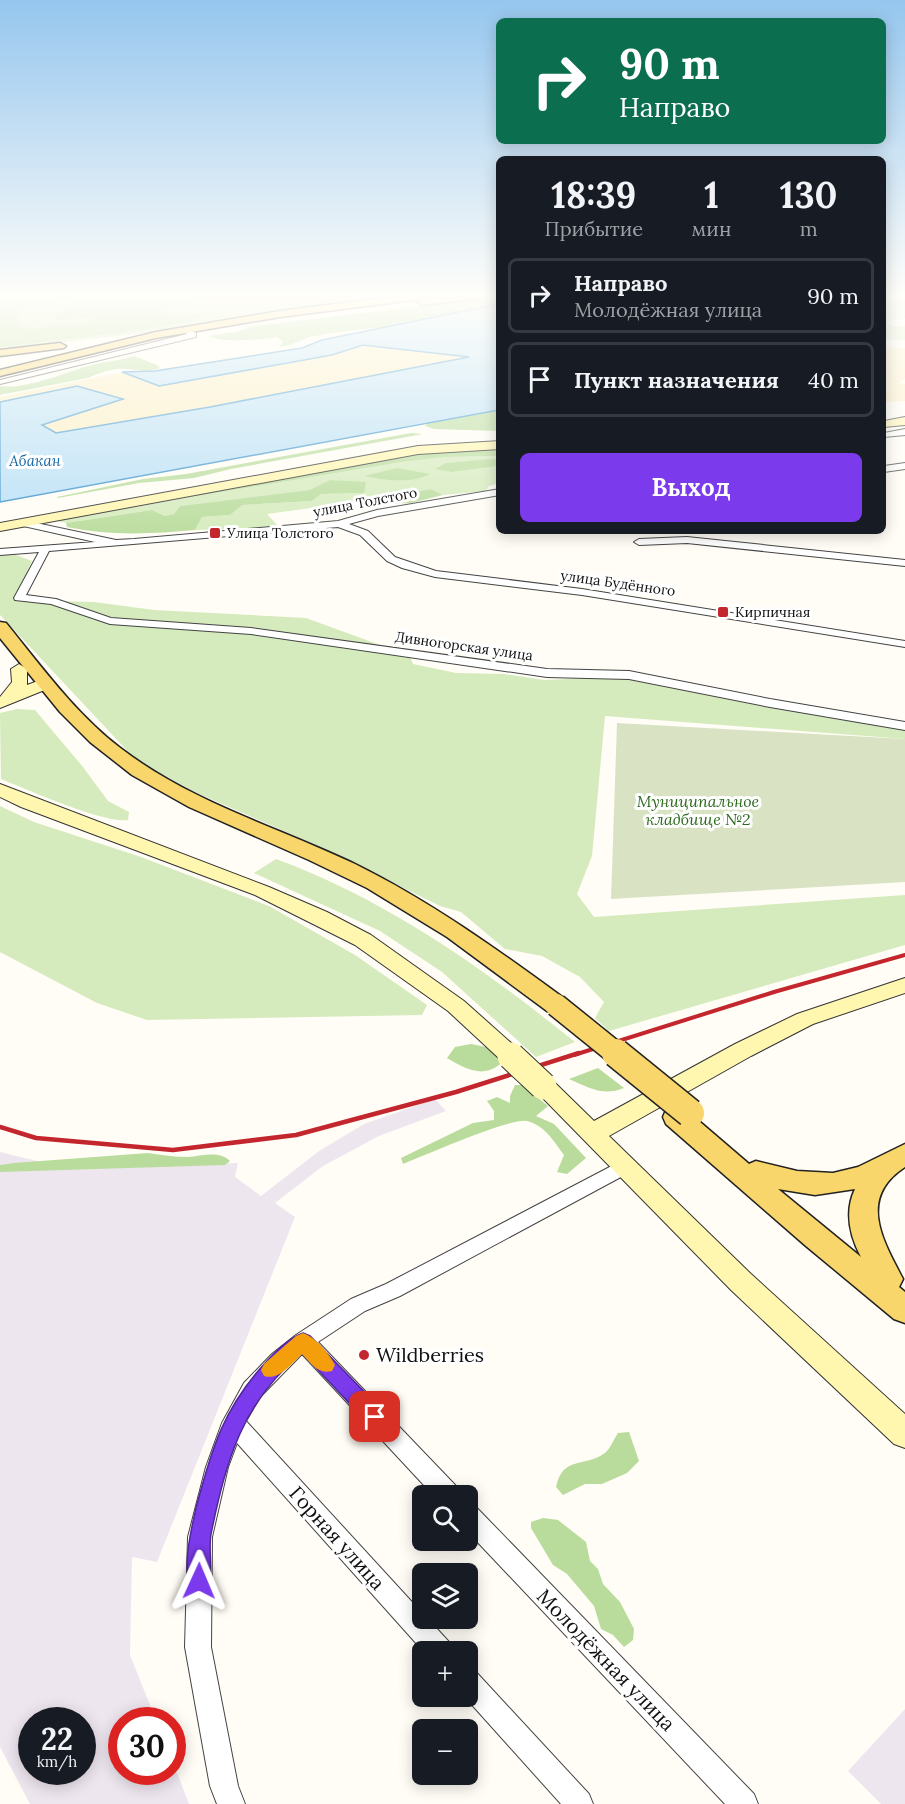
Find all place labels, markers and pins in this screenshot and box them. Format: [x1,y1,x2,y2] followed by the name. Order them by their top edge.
[226,524,334,542] place label: Улица Толстого
[208,526,222,540] marker: Улица Толстого
[735,603,810,621] place label: Кирпичная
[716,605,730,619] marker: Кирпичная
[376,1342,484,1367] place label: Wildberries
[357,1348,371,1362] marker: Wildberries
[349,1391,400,1442] pin

